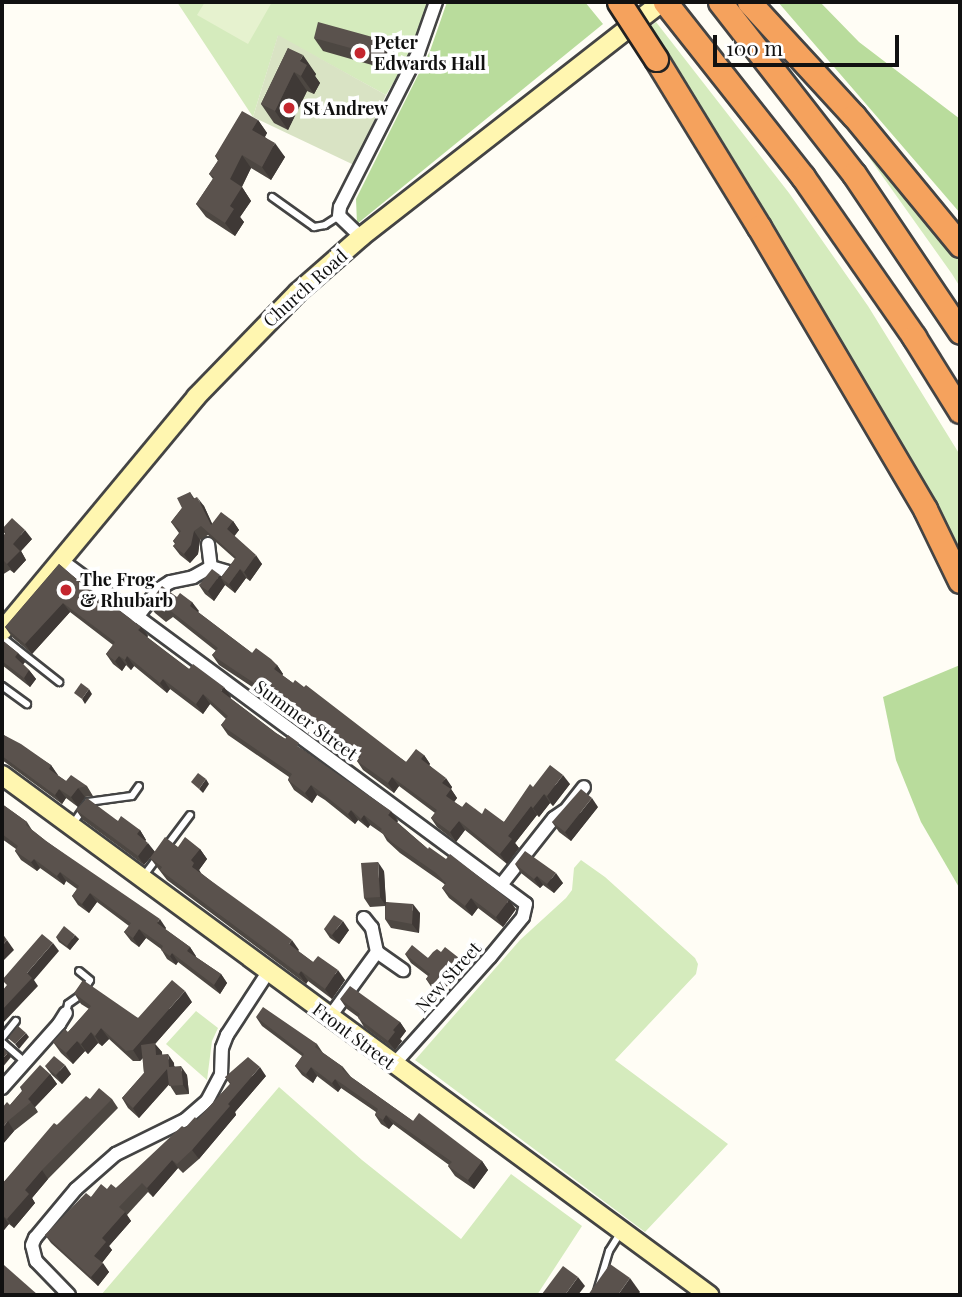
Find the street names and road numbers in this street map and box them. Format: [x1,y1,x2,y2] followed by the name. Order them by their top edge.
[258,245,352,331] street label: Church Road
[250,675,362,765] street label: Summer Street
[411,937,485,1017] street label: New Street
[308,998,400,1074] street label: Front Street

